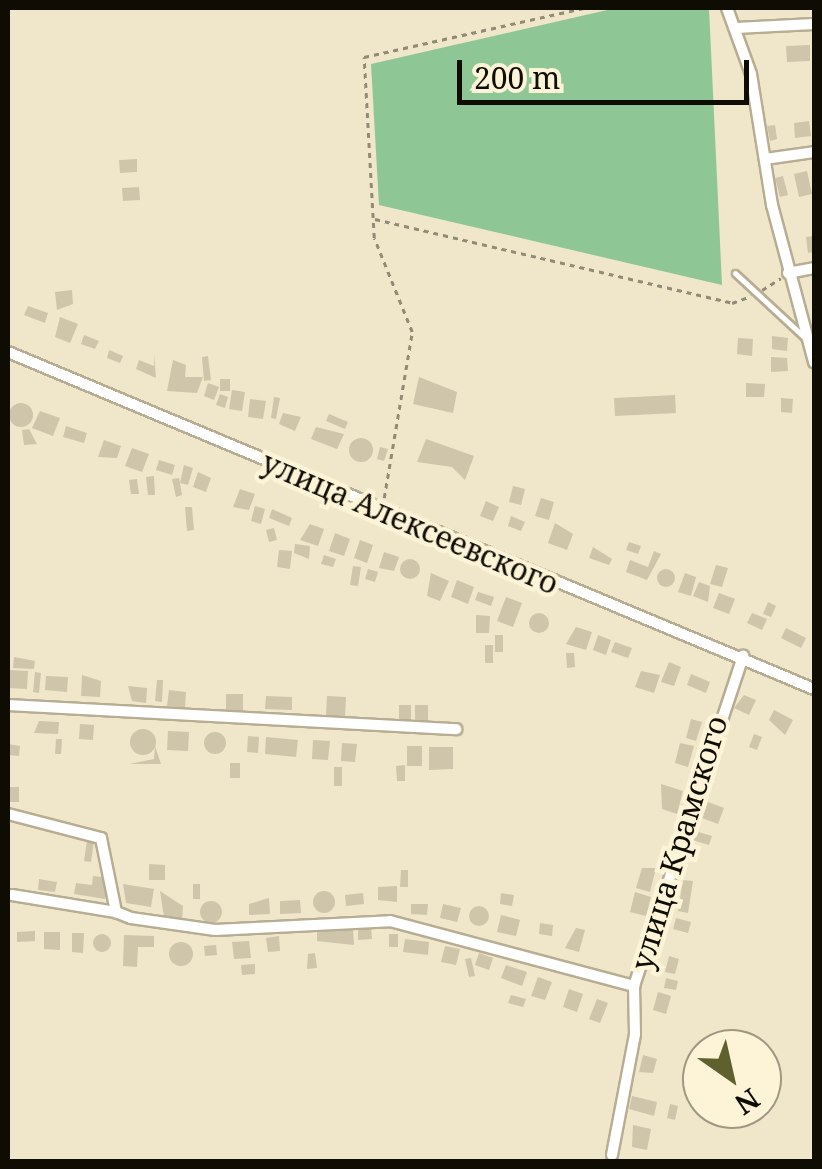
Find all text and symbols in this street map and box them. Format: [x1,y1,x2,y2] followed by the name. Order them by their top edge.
[462,40,754,102] scale bar
[474,57,560,98] text: 200 m
[256,444,564,602] street label: улица Алексеевского
[623,712,735,974] street label: улица Крамского
[682,1029,782,1129] north arrow
[728,1080,767,1124] text: N

